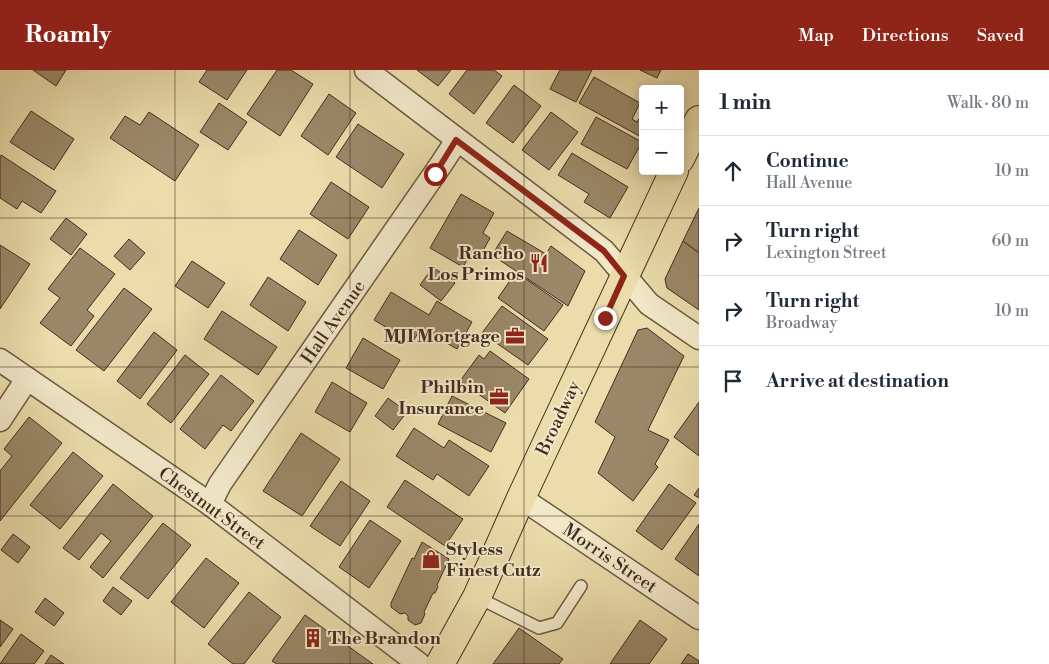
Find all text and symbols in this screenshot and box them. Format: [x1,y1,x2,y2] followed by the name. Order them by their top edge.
[25,20,111,50] text: Roamly
[798,24,834,47] text: Map
[862,24,949,47] text: Directions
[977,24,1024,47] text: Saved
[639,85,684,175] map controls
[639,85,684,130] button: +
[719,90,771,116] text: 1 min
[947,93,1029,113] text: Walk · 80 m
[639,130,684,175] button: −
[766,149,849,173] text: Continue
[719,157,747,185] icon: ahead
[995,161,1029,181] text: 10 m
[424,163,447,186] route start
[766,173,852,193] text: Hall Avenue
[766,219,859,243] text: Turn right
[719,227,747,255] icon: right
[991,231,1029,251] text: 60 m
[428,242,524,286] place label: Rancho Los Primos
[766,243,887,263] text: Lexington Street
[528,252,550,274] restaurant icon: Rancho Los Primos
[296,276,371,369] street label: Hall Avenue
[766,289,859,313] text: Turn right
[719,297,747,325] icon: right
[995,301,1029,321] text: 10 m
[594,307,617,330] route end
[766,313,837,333] text: Broadway
[383,325,500,348] place label: MJI Mortgage
[504,325,526,347] office icon: MJI Mortgage
[719,367,747,395] icon: arrive
[766,369,949,393] text: Arrive at destination
[398,376,484,420] place label: Philbin Insurance
[531,377,586,460] street label: Broadway
[488,386,510,408] office icon: Philbin Insurance
[154,462,270,555] street label: Chestnut Street
[558,518,662,599] street label: Morris Street
[446,538,541,582] place label: Styless Finest Cutz
[420,548,442,570] shop icon: Styless Finest Cutz
[302,627,324,649] building icon: The Brandon
[328,627,441,650] place label: The Brandon

